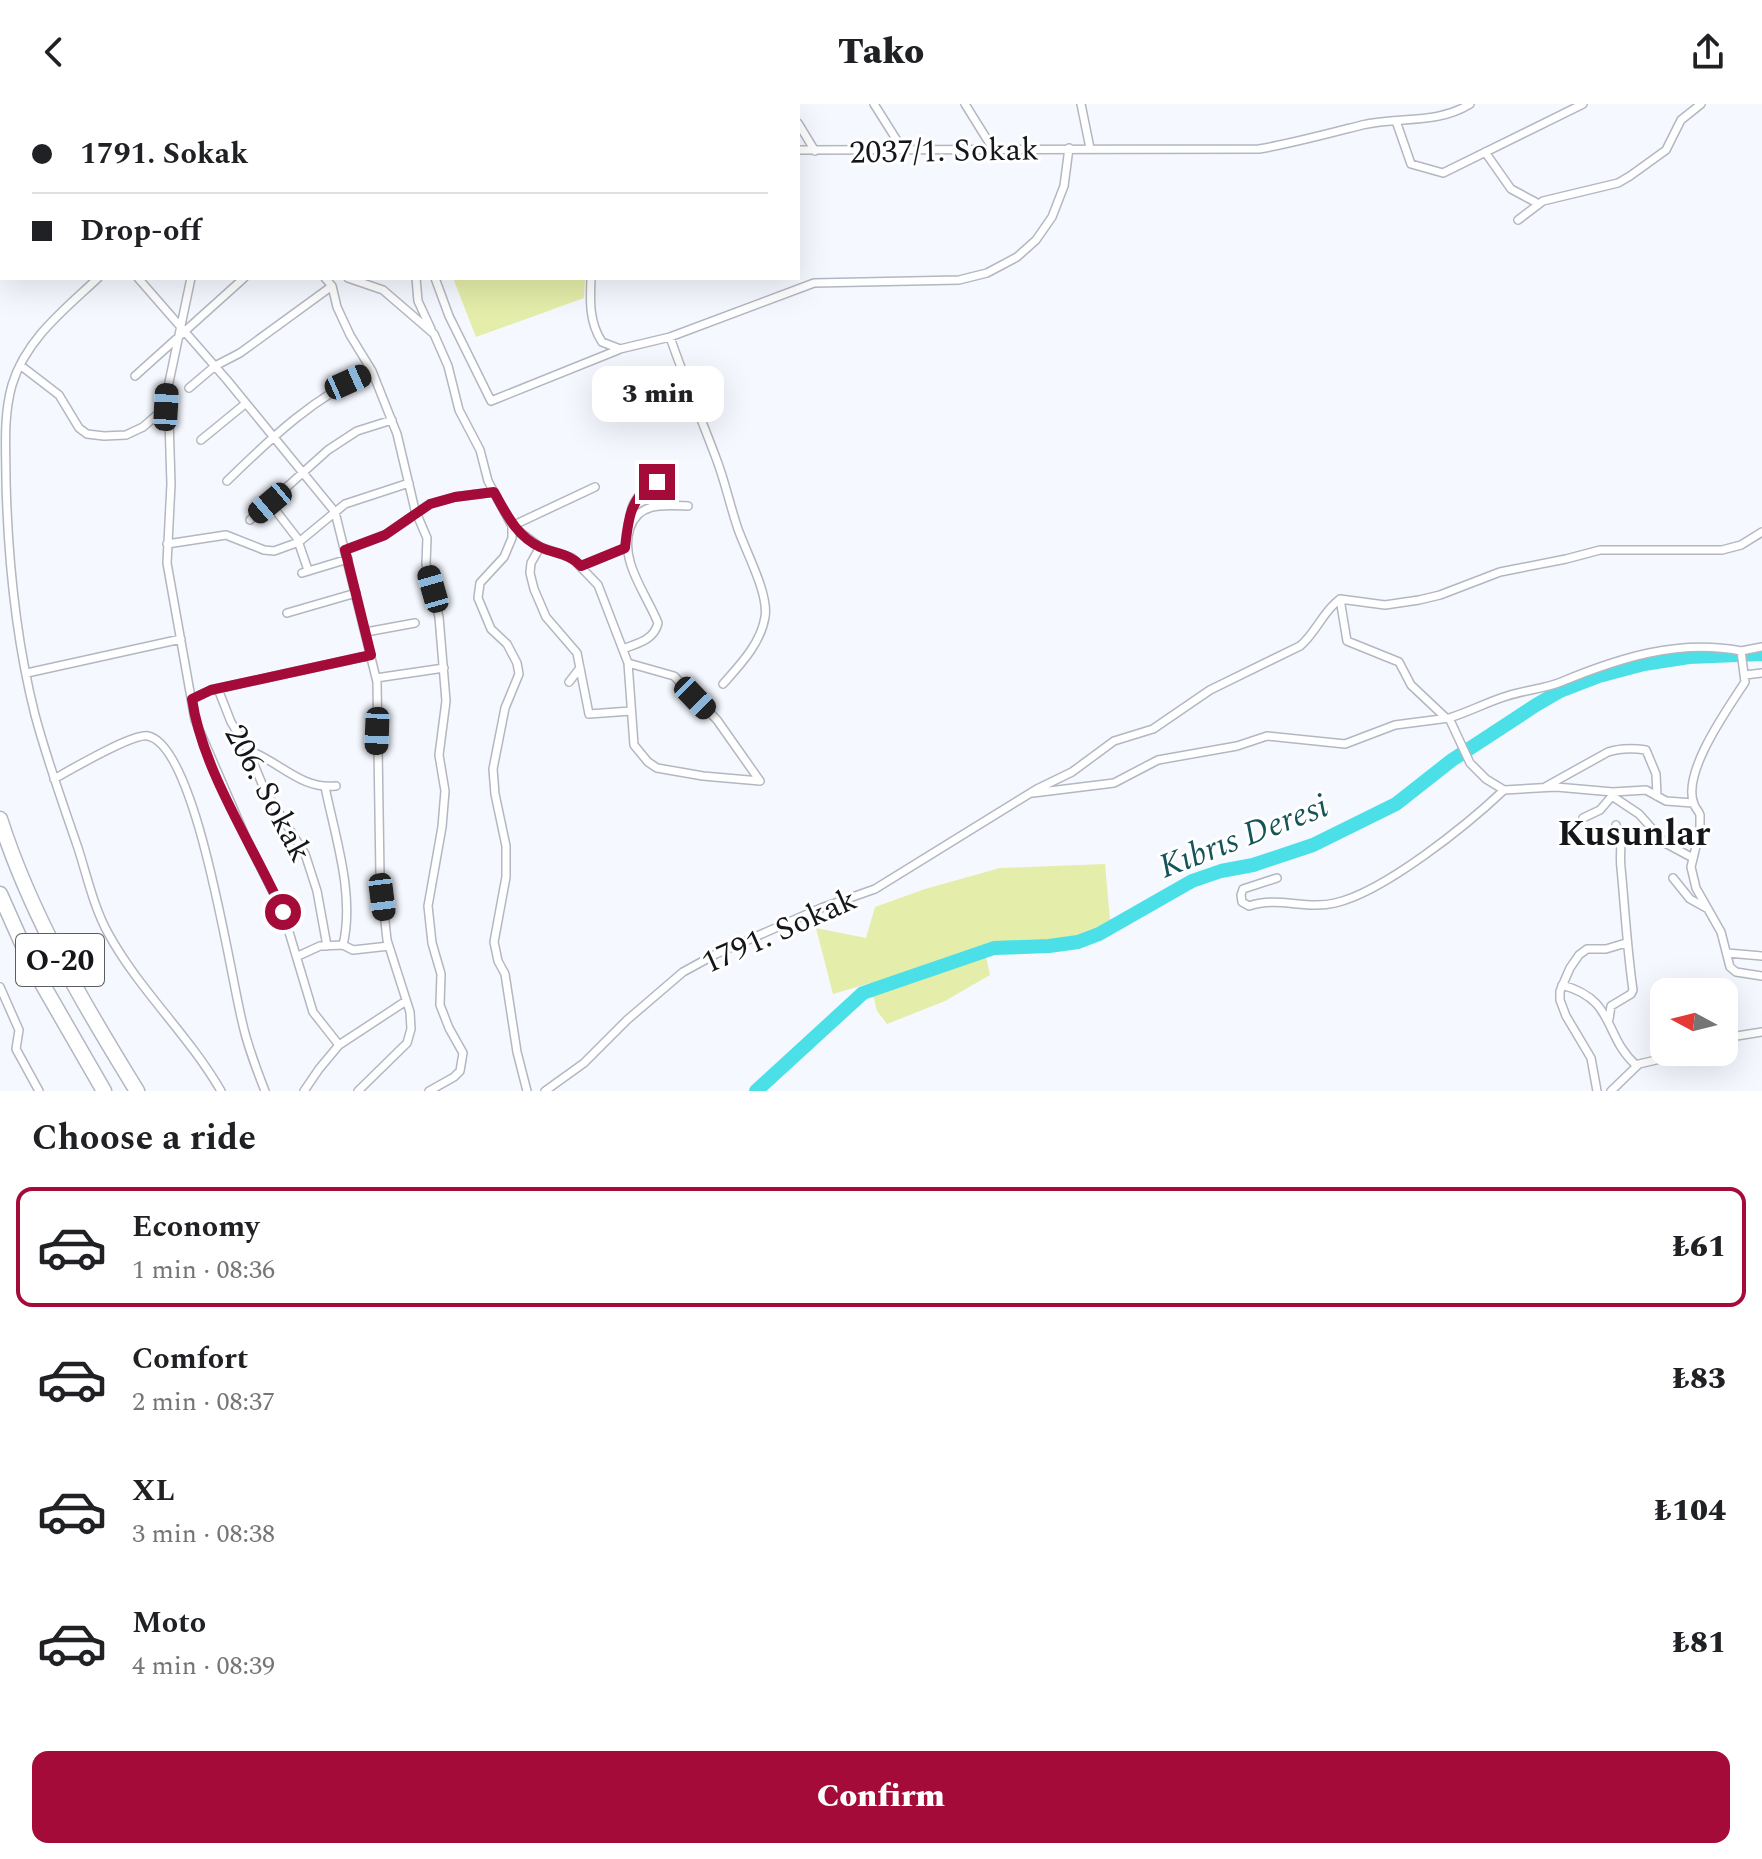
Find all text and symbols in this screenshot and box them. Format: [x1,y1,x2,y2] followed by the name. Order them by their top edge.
[838,25,924,80] text: Tako
[32,30,76,74] icon: back
[1686,30,1730,74] icon: share
[849,125,1039,178] street label: 2037/1. Sokak
[80,131,248,177] text: 1791. Sokak
[80,208,201,254] text: Drop-off
[321,361,375,403] car
[591,366,723,422] callout: 3 min
[622,374,694,414] text: 3 min
[153,382,179,432] car
[639,464,675,500] route end
[244,478,296,528] car
[415,563,451,615] car
[670,672,720,724] car
[364,707,390,755] car
[211,716,324,871] street label: 206. Sokak
[1151,781,1336,893] water label: Kıbrıs Deresi
[1558,807,1711,862] district label: Kusunlar
[367,872,397,922] car
[694,875,865,987] street label: 1791. Sokak
[265,894,301,930] route start
[16,934,104,986] road number: O-20
[1650,978,1738,1066] north arrow
[1650,978,1738,1066] map controls
[32,1111,256,1166] text: Choose a ride
[132,1204,259,1250] text: Economy
[36,1211,108,1283] icon: car
[1672,1224,1726,1270] text: ₺61
[132,1250,275,1290] text: 1 min · 08:36
[132,1336,248,1382] text: Comfort
[36,1343,108,1415] icon: car
[1672,1356,1726,1402] text: ₺83
[132,1382,275,1422] text: 2 min · 08:37
[132,1468,175,1514] text: XL
[36,1475,108,1547] icon: car
[1654,1488,1726,1534] text: ₺104
[132,1514,275,1554] text: 3 min · 08:38
[132,1600,206,1646] text: Moto
[36,1607,108,1679] icon: car
[1672,1620,1726,1666] text: ₺81
[132,1646,275,1686] text: 4 min · 08:39
[32,1751,1730,1843] button: Confirm

